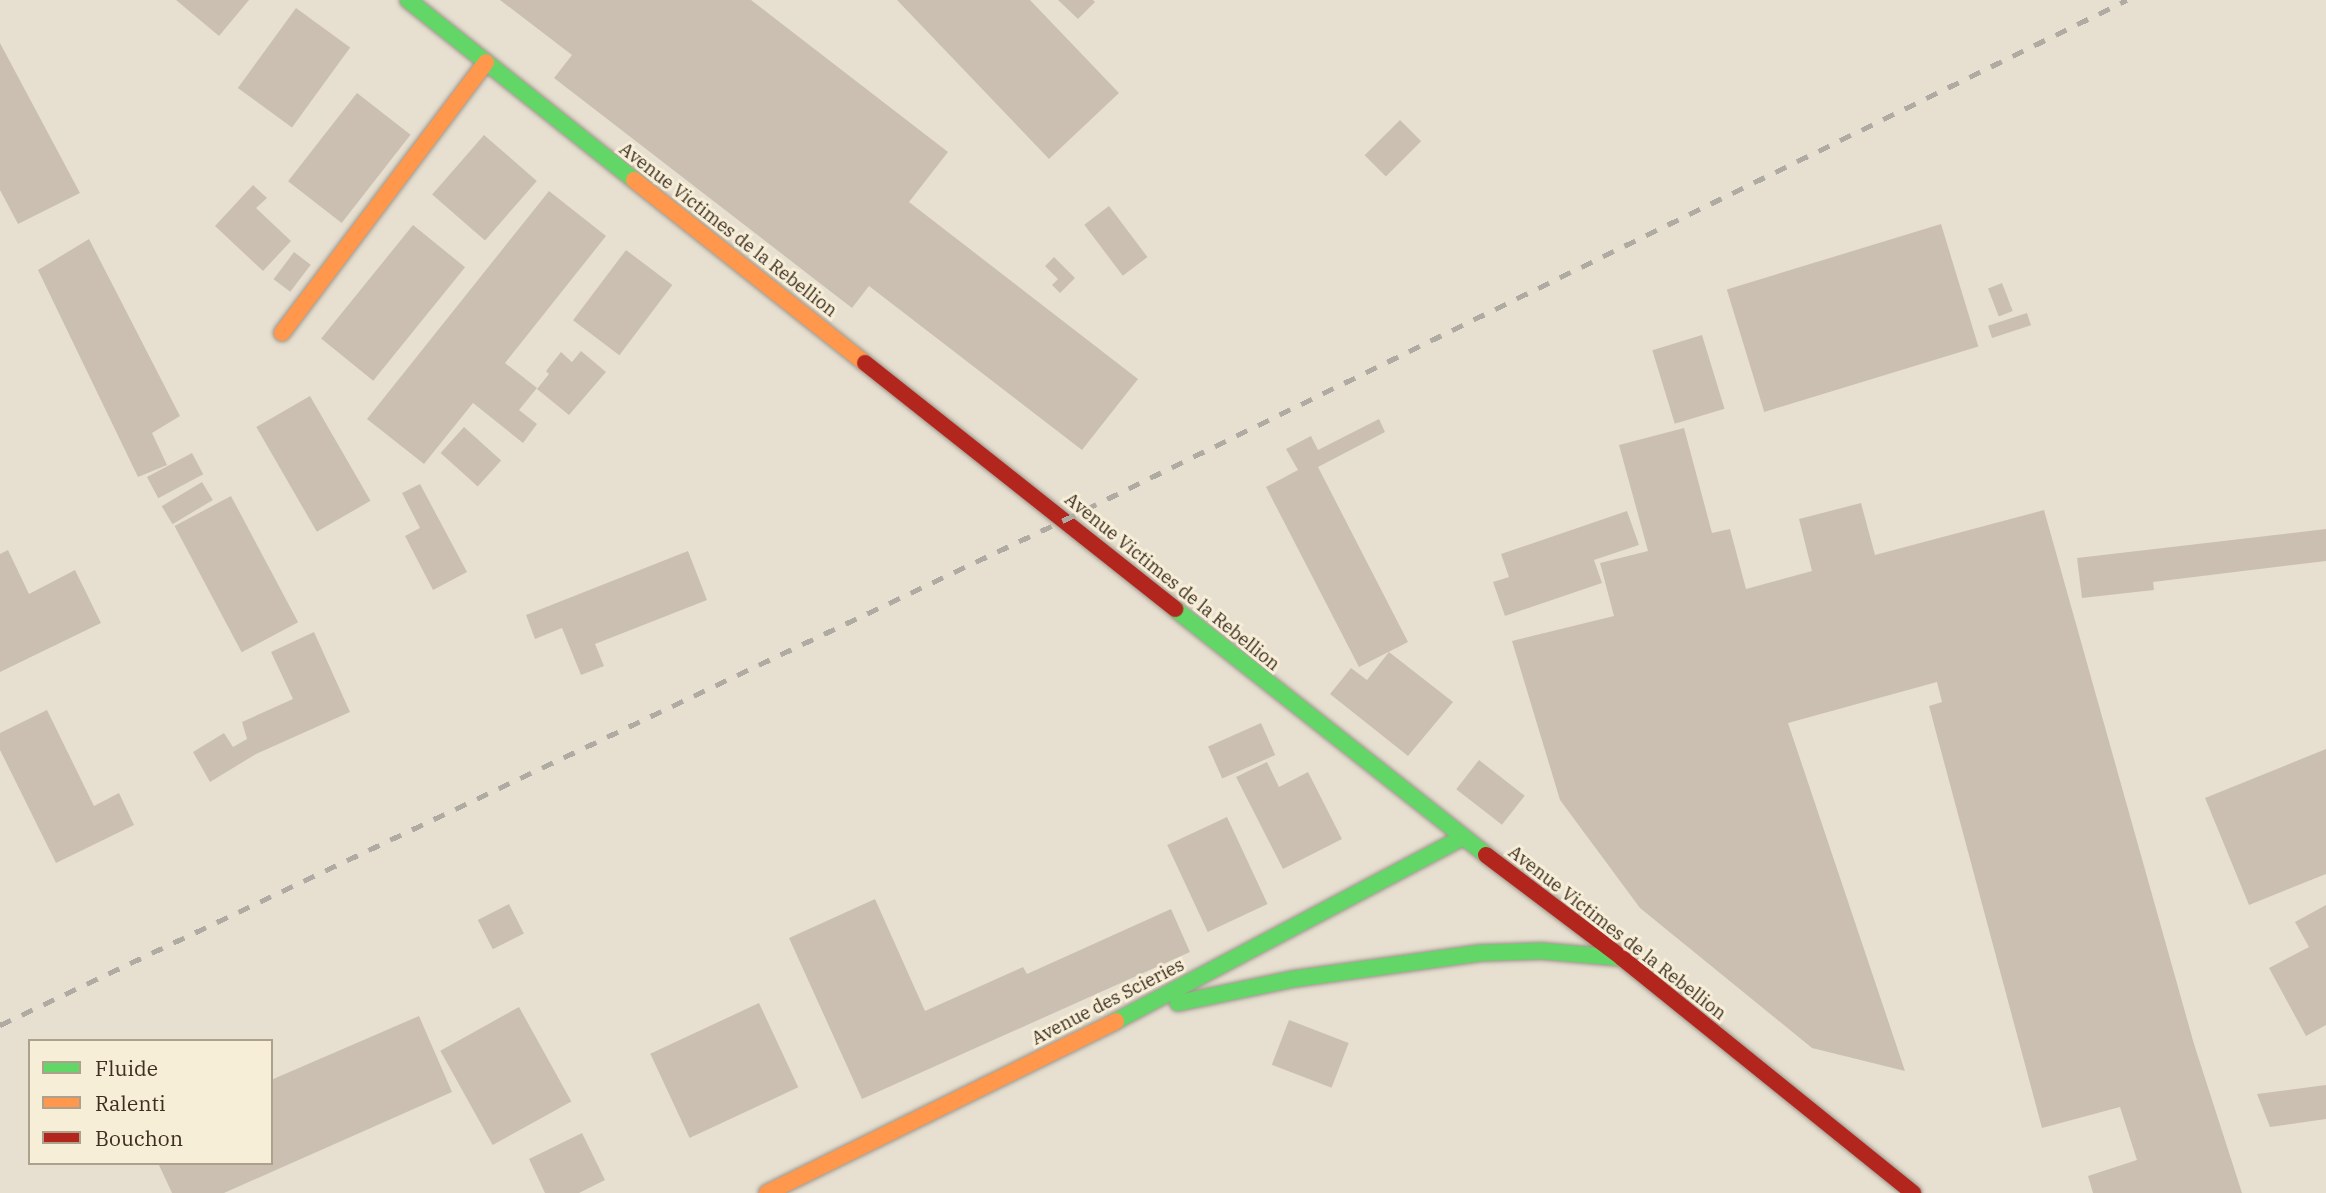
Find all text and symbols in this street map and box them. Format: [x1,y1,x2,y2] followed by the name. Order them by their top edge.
[615,138,841,322] street label: Avenue Victimes de la Rebellion
[1060,489,1284,675] street label: Avenue Victimes de la Rebellion
[1504,841,1730,1025] street label: Avenue Victimes de la Rebellion
[1028,954,1188,1050] street label: Avenue des Scieries
[28,1039,273,1165] legend
[95,1054,158,1082] text: Fluide
[95,1089,166,1117] text: Ralenti
[95,1124,183,1152] text: Bouchon

